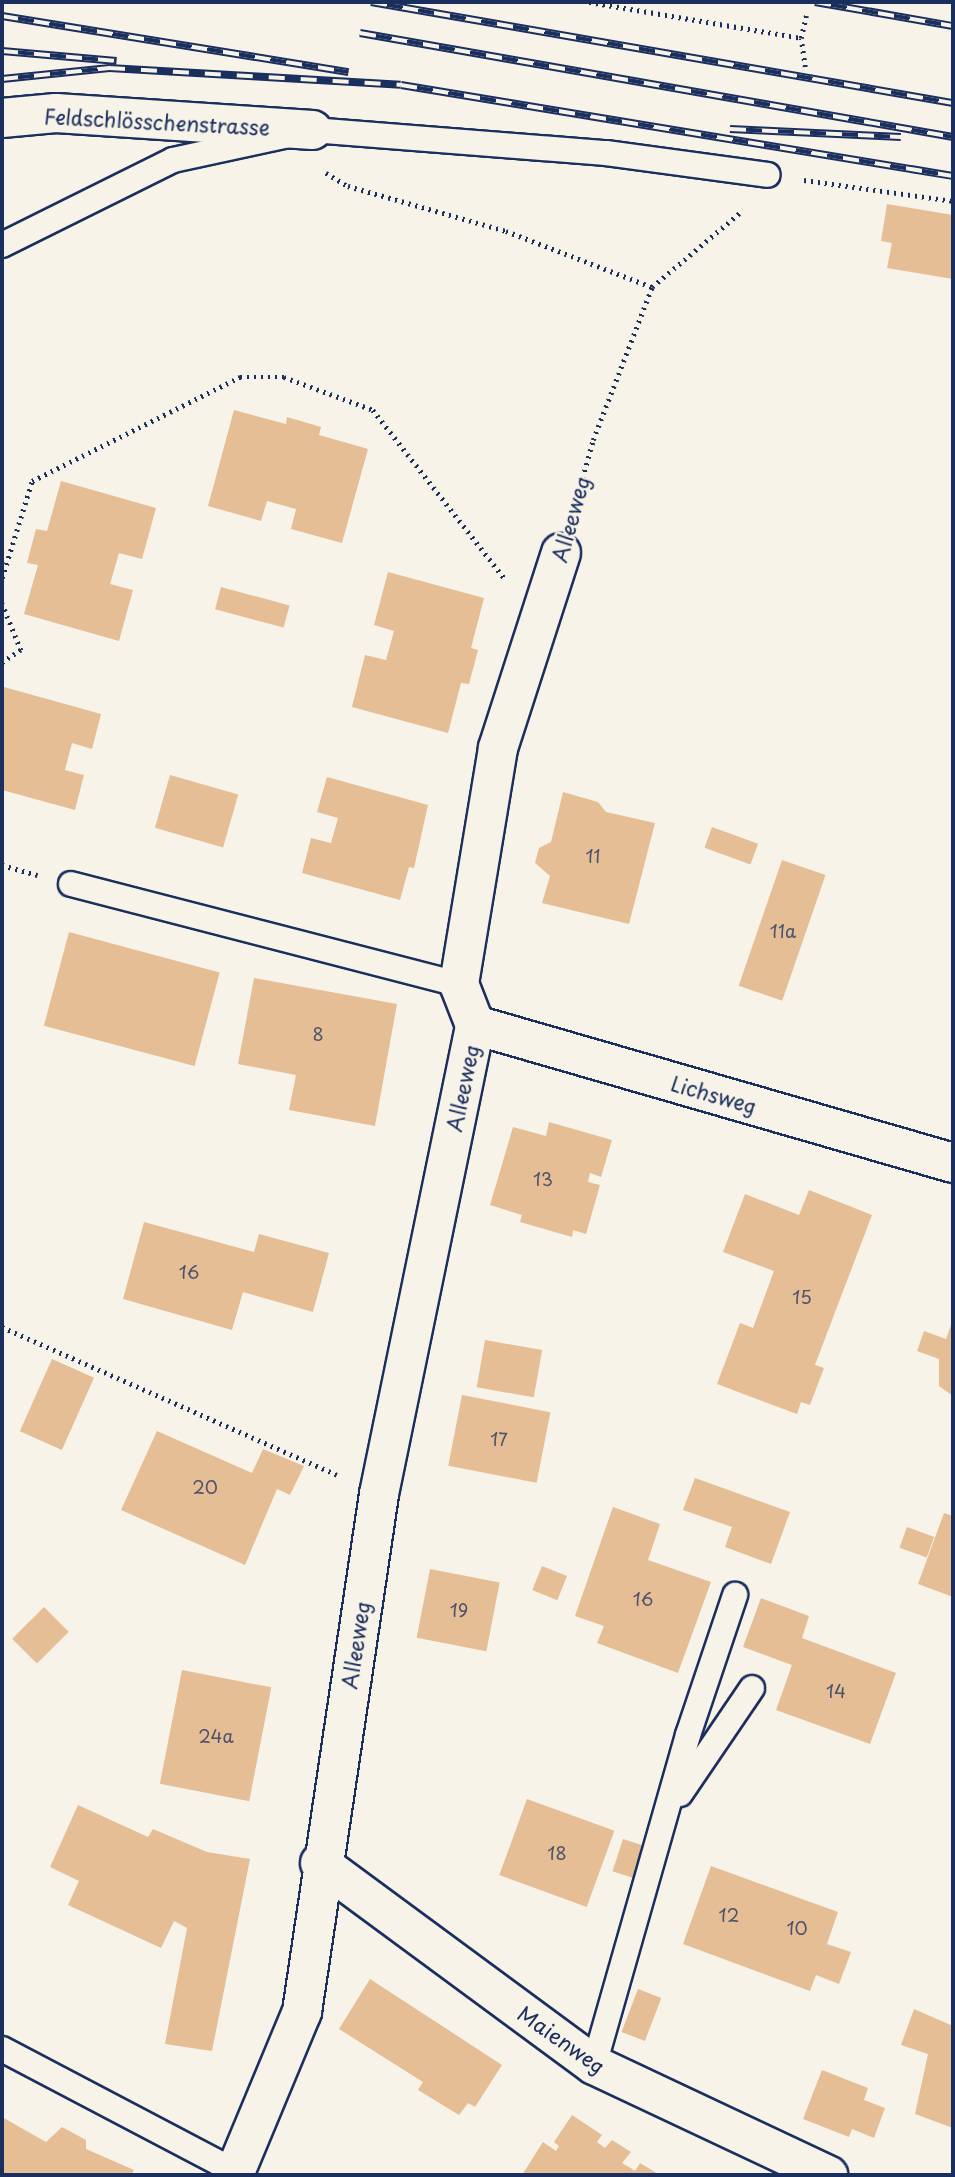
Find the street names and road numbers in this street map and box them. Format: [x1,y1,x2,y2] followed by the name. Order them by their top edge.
[43,102,271,140] street label: Feldschlösschenstrasse
[546,473,594,565] street label: Alleeweg
[440,1042,484,1134] street label: Alleeweg
[668,1070,760,1118] street label: Lichsweg
[336,1599,374,1691] street label: Alleeweg
[513,2000,611,2078] street label: Maienweg

